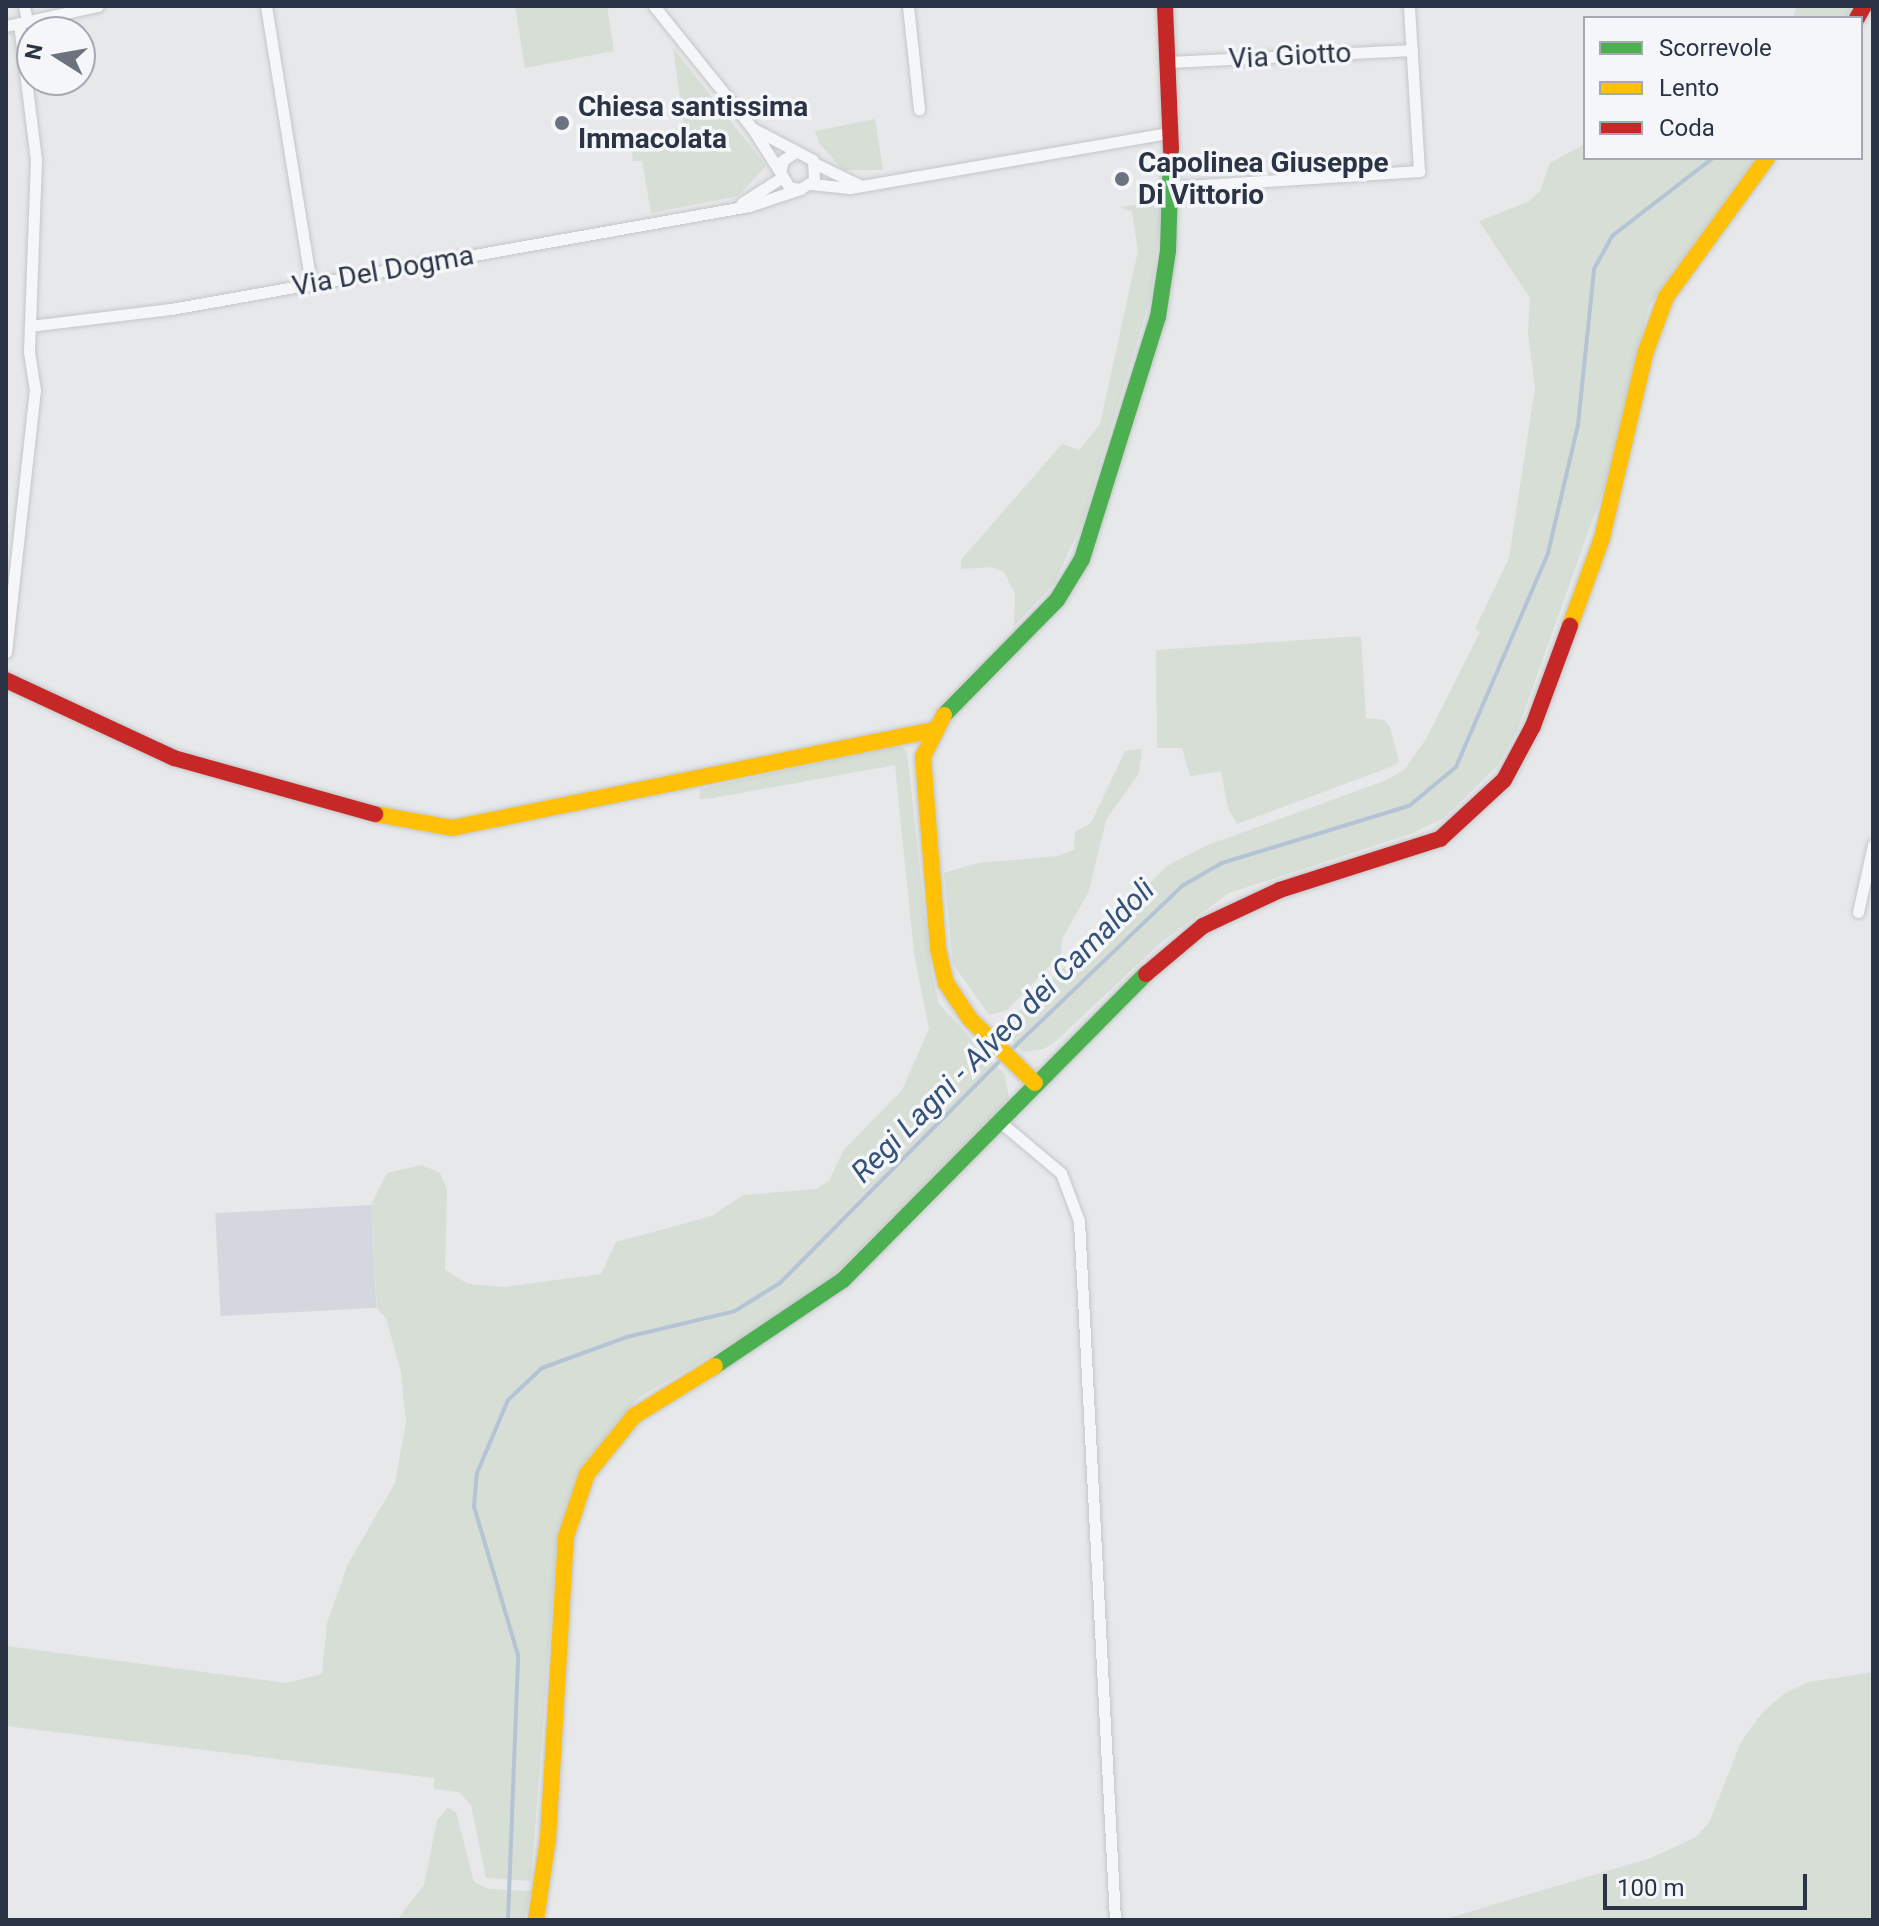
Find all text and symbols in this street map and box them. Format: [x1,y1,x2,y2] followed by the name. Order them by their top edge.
[16,16,96,96] north arrow
[1583,16,1863,160] legend
[1659,34,1772,62] text: Scorrevole
[1228,36,1352,76] street label: Via Giotto
[20,42,48,62] text: N
[1659,74,1719,102] text: Lento
[578,90,808,156] place label: Chiesa santissima Immacolata
[553,114,571,132] marker: Chiesa santissima Immacolata
[1659,114,1715,142] text: Coda
[1138,146,1389,212] place label: Capolinea Giuseppe Di Vittorio
[1113,170,1131,188] marker: Capolinea Giuseppe Di Vittorio
[290,239,476,303] street label: Via Del Dogma
[844,872,1162,1190] water label: Regi Lagni - Alveo dei Camaldoli
[1607,1858,1811,1908] scale bar
[1617,1874,1684,1902] text: 100 m

